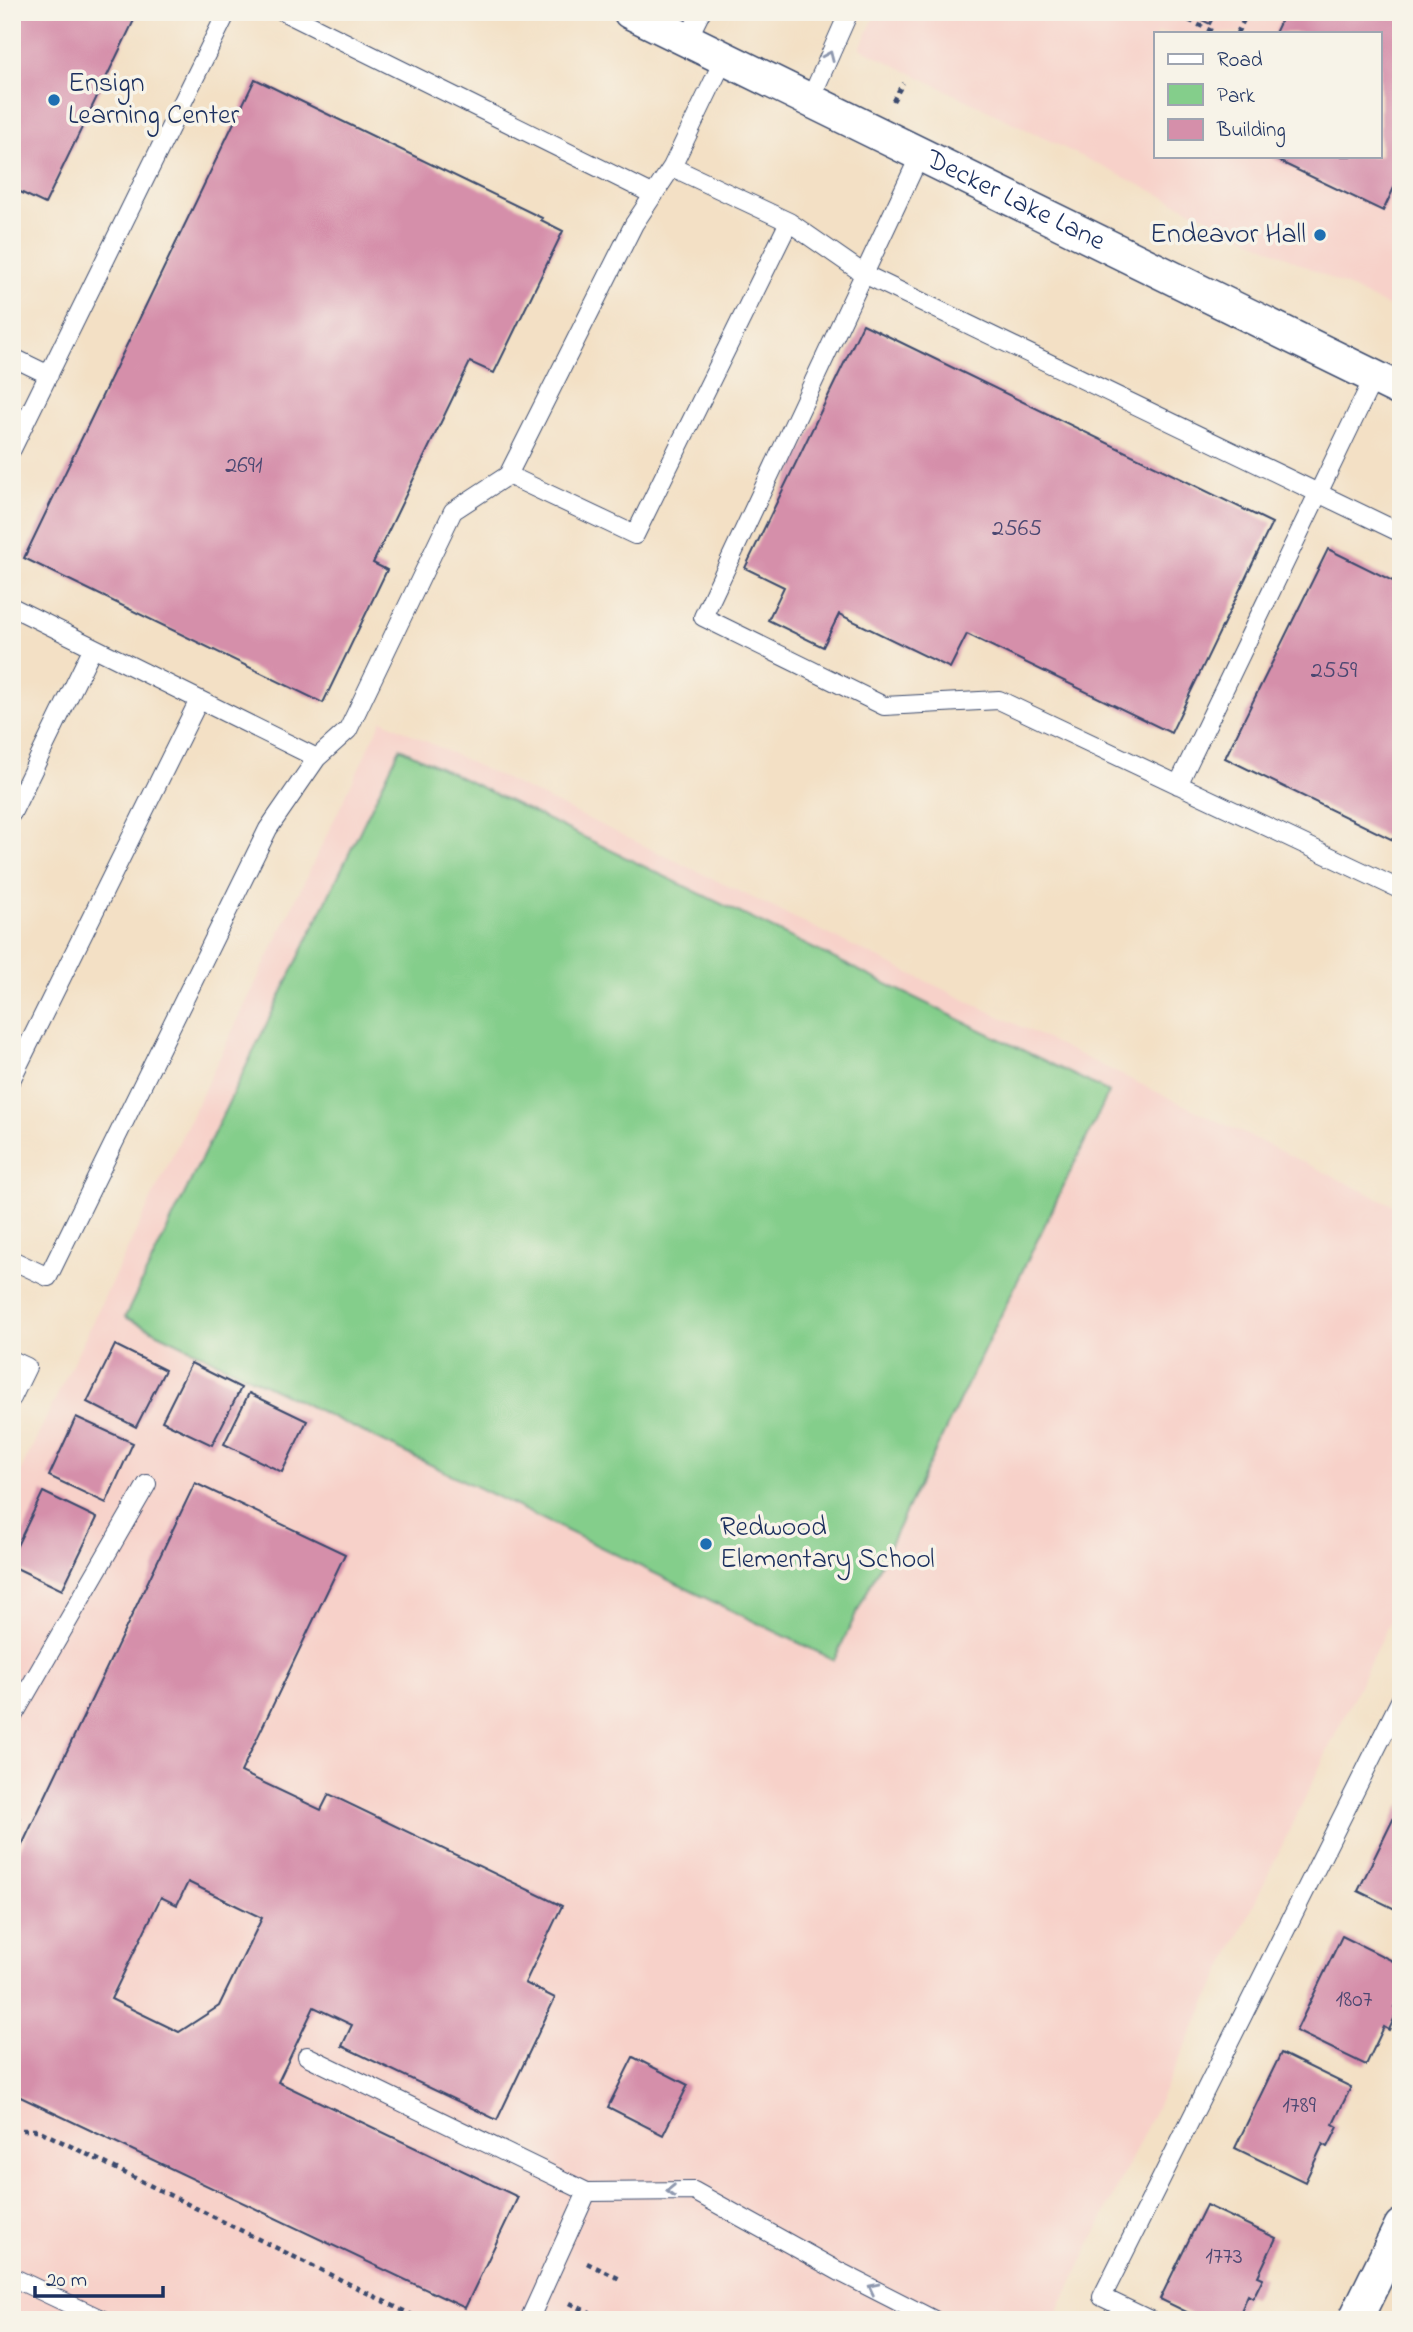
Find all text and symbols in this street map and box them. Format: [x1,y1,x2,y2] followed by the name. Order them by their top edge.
[1154,32,1382,158] legend
[1217,46,1263,76] text: Road
[821,51,835,63] one-way arrow
[68,64,240,137] place label: Ensign Learning Center
[1217,82,1256,112] text: Park
[46,92,62,108] marker: Ensign Learning Center
[1216,116,1286,148] text: Building
[918,139,1112,262] street label: Decker Lake Lane
[1150,215,1306,256] place label: Endeavor Hall
[1312,227,1328,243] marker: Endeavor Hall
[225,449,263,484] house number: 2691
[992,512,1042,547] house number: 2565
[1311,654,1358,689] house number: 2559
[720,1508,935,1581] place label: Redwood Elementary School
[698,1536,714,1552] marker: Redwood Elementary School
[1336,1983,1373,2018] house number: 1807
[1282,2089,1317,2124] house number: 1789
[665,2183,675,2199] one-way arrow
[1205,2240,1243,2275] house number: 1773
[35,2255,163,2299] scale bar
[46,2266,87,2296] text: 20 m
[868,2283,880,2297] one-way arrow

